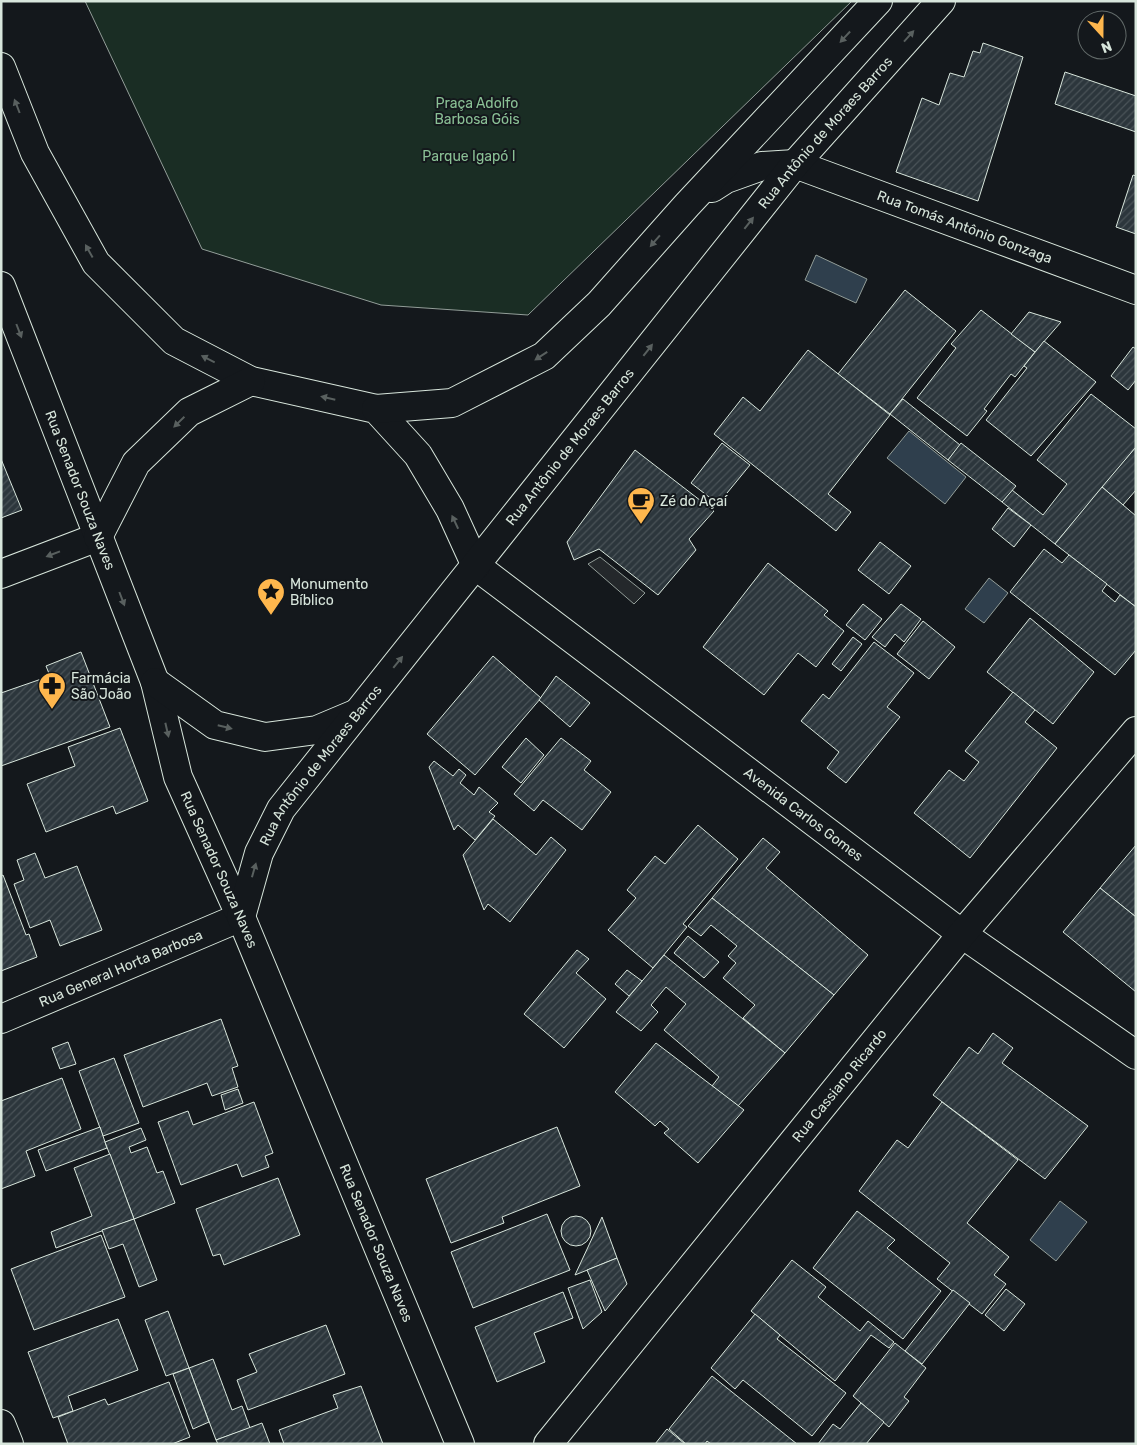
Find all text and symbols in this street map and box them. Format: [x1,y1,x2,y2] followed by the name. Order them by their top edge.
[1077,10,1127,60] north arrow
[839,30,851,42] one-way arrow
[903,31,915,43] one-way arrow
[1099,37,1114,56] text: N
[755,53,896,212] street label: Rua Antônio de Moraes Barros
[434,95,520,128] park label: Praça Adolfo Barbosa Góis
[12,99,20,113] one-way arrow
[422,148,516,165] park label: Parque Igapó I
[875,187,1054,267] street label: Rua Tomás Antônio Gonzaga
[743,216,754,229] one-way arrow
[649,234,660,247] one-way arrow
[85,244,93,259] one-way arrow
[15,324,23,339] one-way arrow
[642,344,653,357] one-way arrow
[534,352,548,361] one-way arrow
[201,355,215,363] one-way arrow
[502,365,638,529] street label: Rua Antônio de Moraes Barros
[319,394,335,402] one-way arrow
[41,408,119,572] street label: Rua Senador Souza Naves
[173,416,185,428] one-way arrow
[626,486,656,525] cafe icon: Zé do Açaí
[660,493,728,510] place label: Zé do Açaí
[451,515,459,529] one-way arrow
[46,551,60,559] one-way arrow
[290,576,368,609] place label: Monumento Bíblico
[256,577,286,616] place icon: Monumento Bíblico
[119,591,127,606] one-way arrow
[393,656,404,669] one-way arrow
[71,670,132,703] place label: Farmácia São João
[37,671,67,710] pharmacy icon: Farmácia São João
[256,682,385,849] street label: Rua Antônio de Moraes Barros
[163,722,171,737] one-way arrow
[218,723,233,731] one-way arrow
[740,764,866,865] street label: Avenida Carlos Gomes
[177,789,261,951] street label: Rua Senador Souza Naves
[251,863,259,878] one-way arrow
[37,926,205,1011] street label: Rua General Horta Barbosa
[789,1026,891,1146] street label: Rua Cassiano Ricardo
[336,1161,416,1325] street label: Rua Senador Souza Naves

